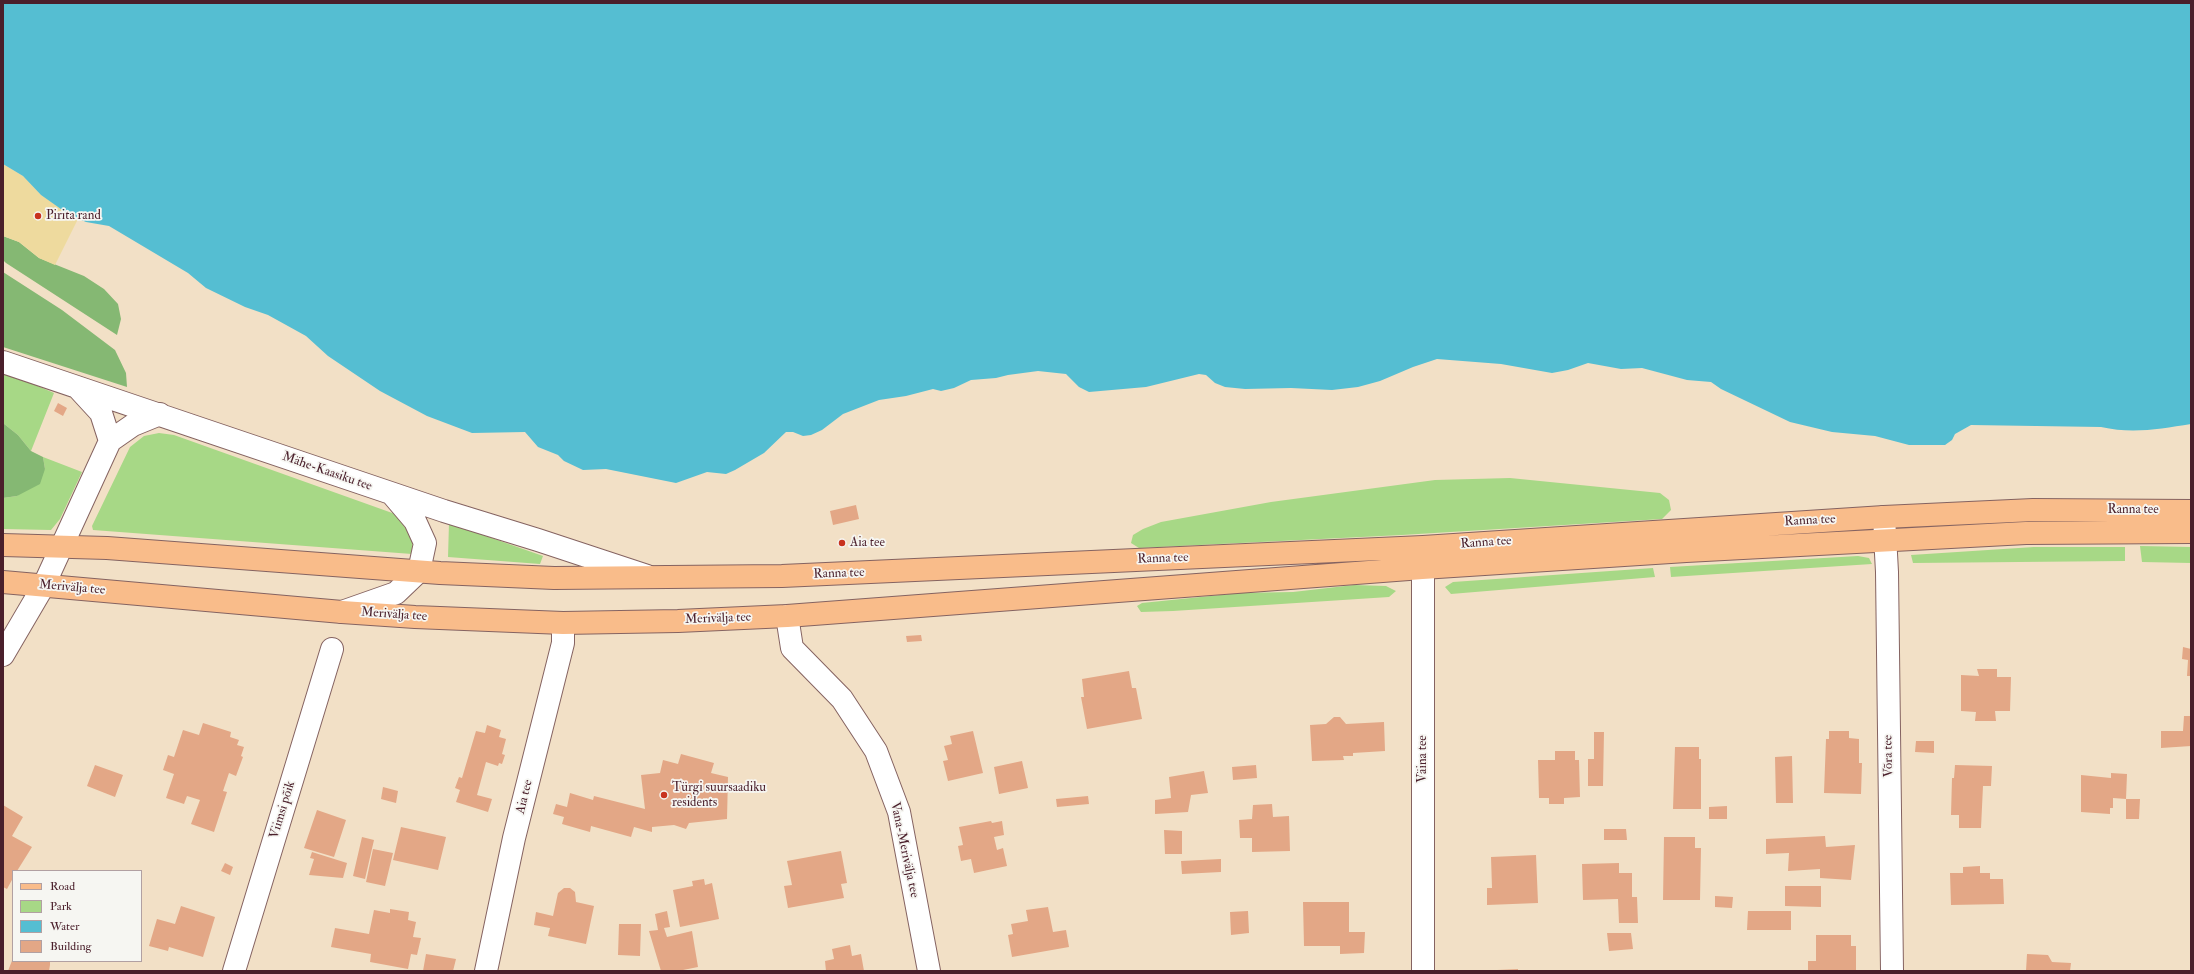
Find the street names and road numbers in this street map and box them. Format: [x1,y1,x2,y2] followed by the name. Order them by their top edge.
[280,449,374,495] street label: Mähe-Kaasiku tee
[2107,502,2159,518] street label: Ranna tee
[1784,512,1836,530] street label: Ranna tee
[1460,533,1512,553] street label: Ranna tee
[1137,550,1189,568] street label: Ranna tee
[813,565,865,583] street label: Ranna tee
[38,577,106,599] street label: Merivälja tee
[360,605,428,625] street label: Merivälja tee
[685,610,751,628] street label: Merivälja tee
[1415,735,1431,783] street label: Väina tee
[1881,735,1897,777] street label: Võra tee
[513,778,537,816] street label: Aia tee
[267,779,299,841] street label: Viimsi põik
[886,801,922,899] street label: Vana-Merivälja tee

